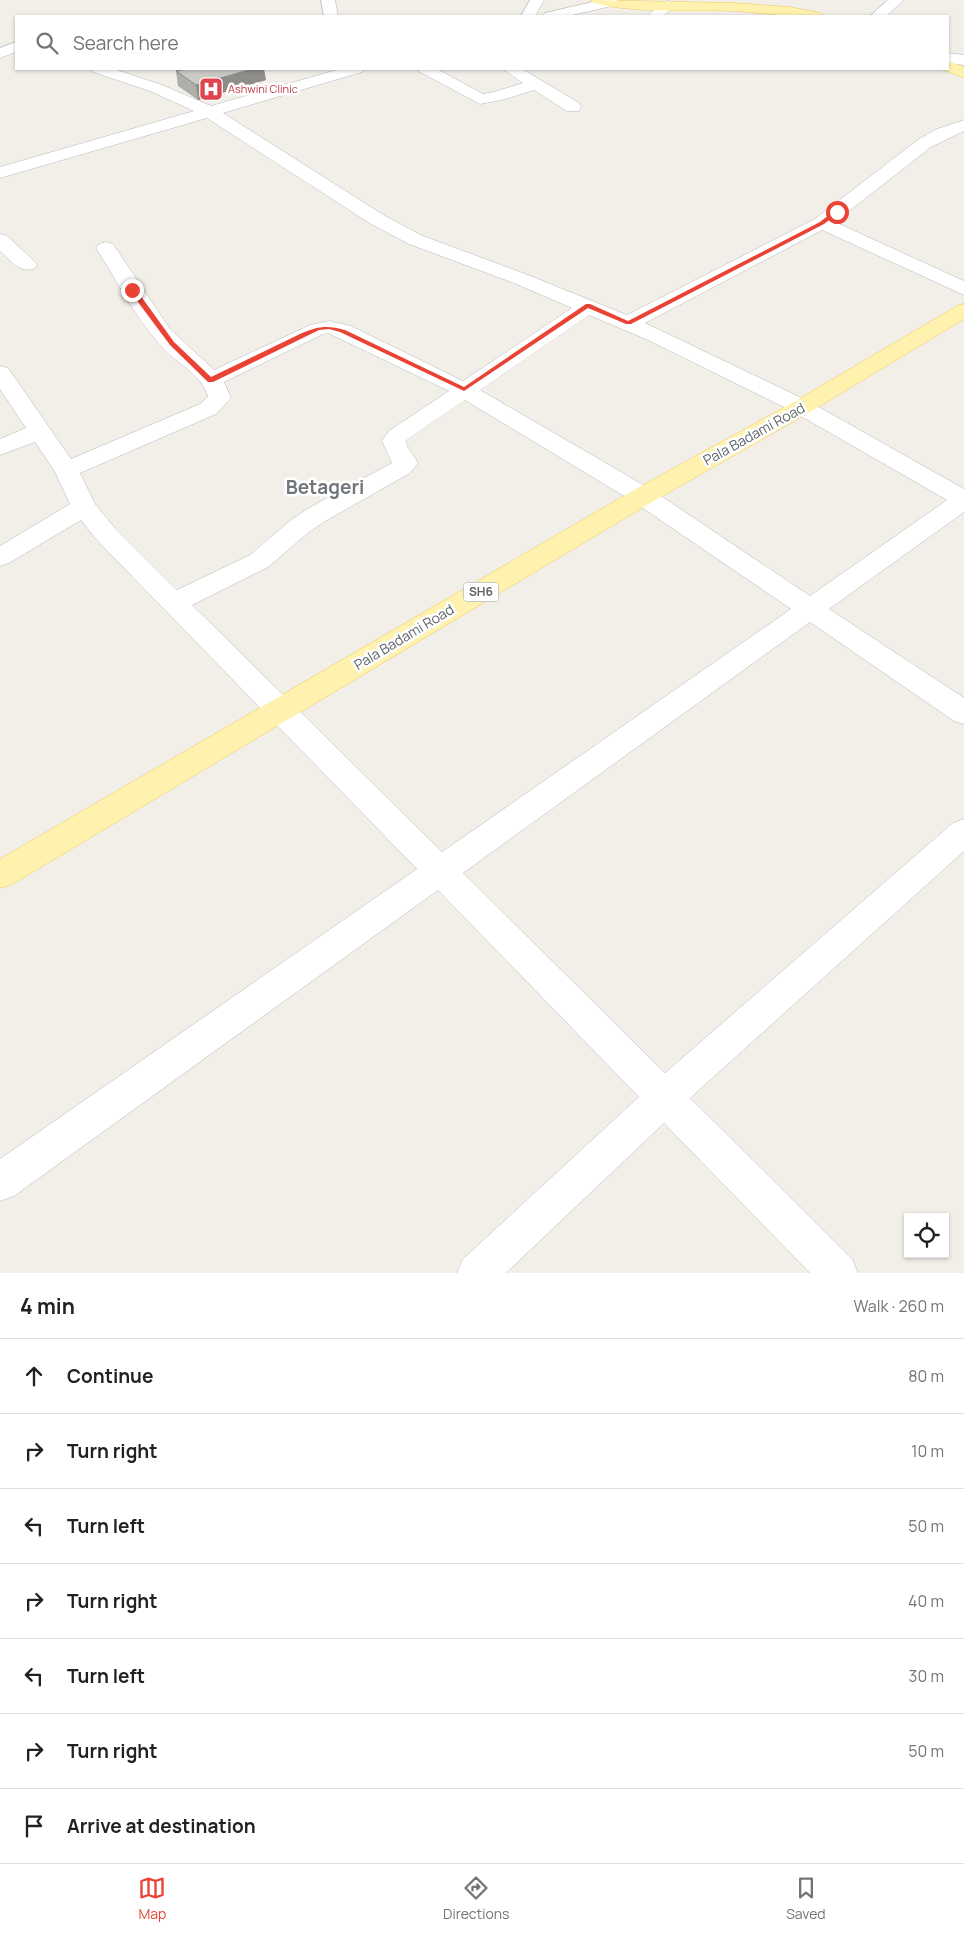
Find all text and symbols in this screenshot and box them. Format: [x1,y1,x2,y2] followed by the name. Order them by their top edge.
[15,15,949,70] search box
[33,29,61,57] icon: search
[73,30,179,56] text: Search here
[198,76,224,102] hospital icon: Ashwini Clinic
[228,81,298,96] place label: Ashwini Clinic
[826,201,849,224] route start
[121,279,144,302] route end
[700,398,808,469] street label: Pala Badami Road
[286,474,364,500] district label: Betageri
[464,582,498,602] road number: SH6
[350,599,457,674] street label: Pala Badami Road
[904,1213,949,1258] map controls
[904,1213,949,1258] button: locate
[20,1292,75,1320] text: 4 min
[854,1295,944,1317] text: Walk · 260 m
[20,1362,48,1390] icon: ahead
[67,1363,153,1389] text: Continue
[908,1365,944,1387] text: 80 m
[20,1437,48,1465] icon: right
[67,1438,157,1464] text: Turn right
[911,1440,944,1462] text: 10 m
[20,1512,48,1540] icon: left
[67,1513,145,1539] text: Turn left
[908,1515,944,1537] text: 50 m
[20,1587,48,1615] icon: right
[67,1588,157,1614] text: Turn right
[908,1590,944,1612] text: 40 m
[20,1662,48,1690] icon: left
[67,1663,145,1689] text: Turn left
[909,1665,944,1687] text: 30 m
[20,1737,48,1765] icon: right
[67,1738,157,1764] text: Turn right
[908,1740,944,1762] text: 50 m
[20,1812,48,1840] icon: arrive
[67,1813,256,1839] text: Arrive at destination
[138,1874,166,1923] tab: Map
[443,1874,509,1923] tab: Directions
[786,1874,826,1923] tab: Saved

